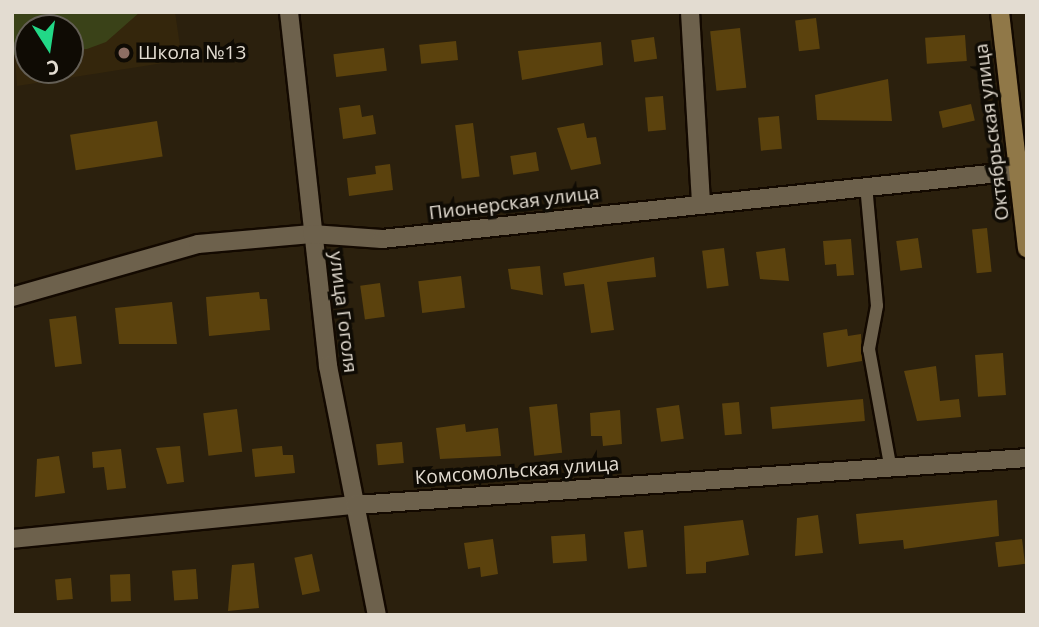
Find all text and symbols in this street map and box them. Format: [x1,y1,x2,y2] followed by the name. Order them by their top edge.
[14,14,84,84] north arrow
[138,42,246,64] place label: Школа №13
[970,42,1014,222] street label: Октябрьская улица
[116,45,132,61] marker: Школа №13
[44,54,62,82] text: С
[427,181,601,225] street label: Пионерская улица
[324,250,362,374] street label: улица Гоголя
[414,452,620,490] street label: Комсомольская улица

